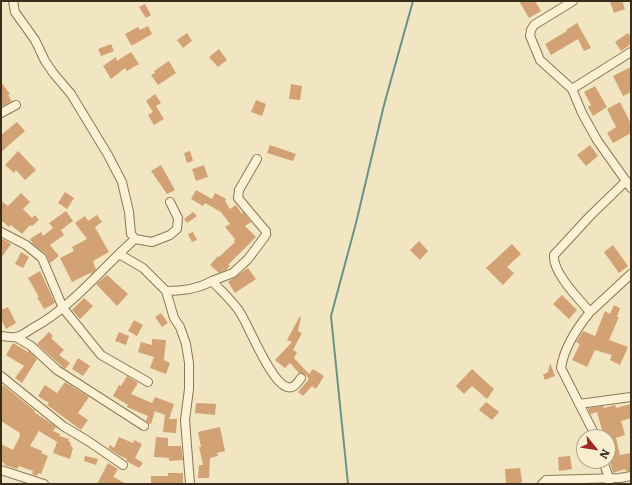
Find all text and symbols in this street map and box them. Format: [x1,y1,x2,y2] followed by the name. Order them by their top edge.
[576,429,616,469] north arrow
[596,446,615,462] text: N

